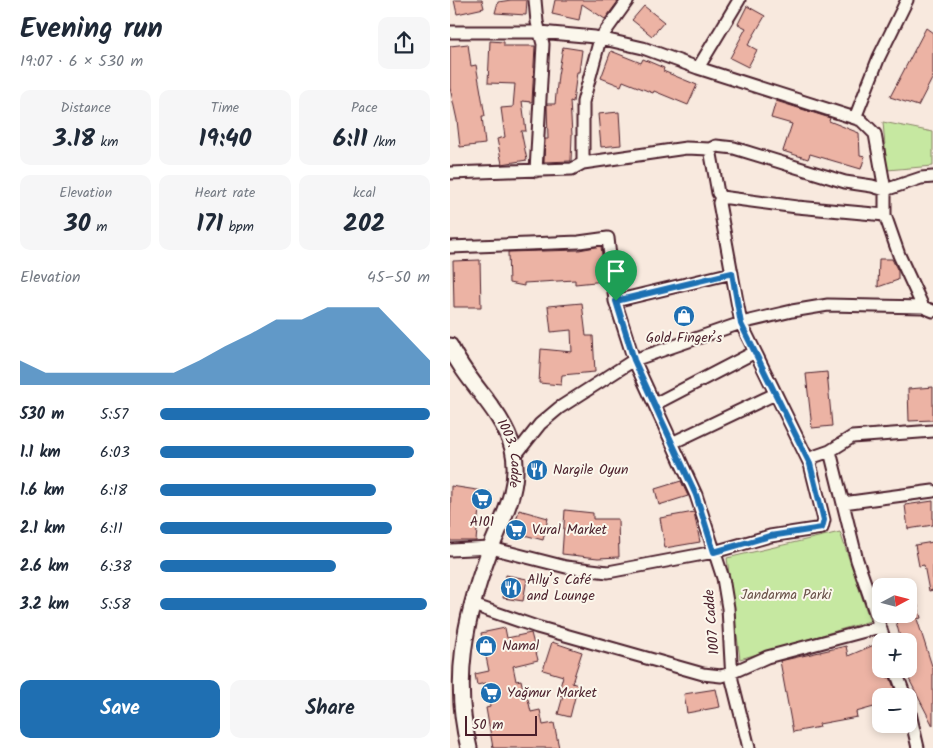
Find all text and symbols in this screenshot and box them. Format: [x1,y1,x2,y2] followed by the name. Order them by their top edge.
[20,7,163,52] text: Evening run
[378,17,430,69] button: share
[20,49,143,74] text: 19:07 · 6 × 530 m
[61,97,111,119] text: Distance
[211,97,239,119] text: Time
[351,97,378,119] text: Pace
[53,119,95,159] text: 3.18
[199,119,251,159] text: 19:40
[333,119,368,159] text: 6:11
[95,131,118,153] text: km
[368,131,396,153] text: /km
[59,182,112,204] text: Elevation
[195,182,255,204] text: Heart rate
[353,182,376,204] text: kcal
[64,204,91,244] text: 30
[196,204,223,244] text: 171
[343,204,385,244] text: 202
[91,216,107,238] text: m
[223,216,254,238] text: bpm
[595,250,637,301] pin
[602,257,630,285] icon: arrive
[20,265,81,290] text: Elevation
[367,265,430,290] text: 45–50 m
[672,304,696,328] shop icon: Gold Finger’s
[646,327,722,349] place label: Gold Finger’s
[20,402,64,427] text: 530 m
[100,402,129,427] text: 5:57
[491,415,526,490] street label: 1003. Cadde
[20,440,61,465] text: 1.1 km
[100,440,130,465] text: 6:03
[525,458,549,482] restaurant icon: Nargile Oyun
[553,459,628,481] place label: Nargile Oyun
[20,478,64,503] text: 1.6 km
[100,478,128,503] text: 6:18
[470,487,494,511] supermarket icon: A101
[470,511,494,533] place label: A101
[20,516,65,541] text: 2.1 km
[100,516,123,541] text: 6:11
[504,518,528,542] supermarket icon: Vural Market
[532,519,608,541] place label: Vural Market
[20,554,69,579] text: 2.6 km
[100,554,132,579] text: 6:38
[527,569,595,607] place label: Ally’s Café and Lounge
[499,576,523,600] restaurant icon: Ally’s Café and Lounge
[872,578,918,622] north arrow
[872,578,917,733] map controls
[741,584,832,606] park label: Jandarma Parki
[698,588,726,656] street label: 1007 Cadde
[20,592,69,617] text: 3.2 km
[100,592,131,617] text: 5:58
[872,633,917,678] button: +
[474,634,498,658] shop icon: Namal
[502,635,540,657] place label: Namal
[20,680,220,738] button: Save
[230,680,430,738] button: Share
[479,681,503,705] supermarket icon: Yağmur Market
[507,682,597,704] place label: Yağmur Market
[872,688,917,733] button: −
[465,713,538,736] scale bar
[472,714,503,736] text: 50 m

